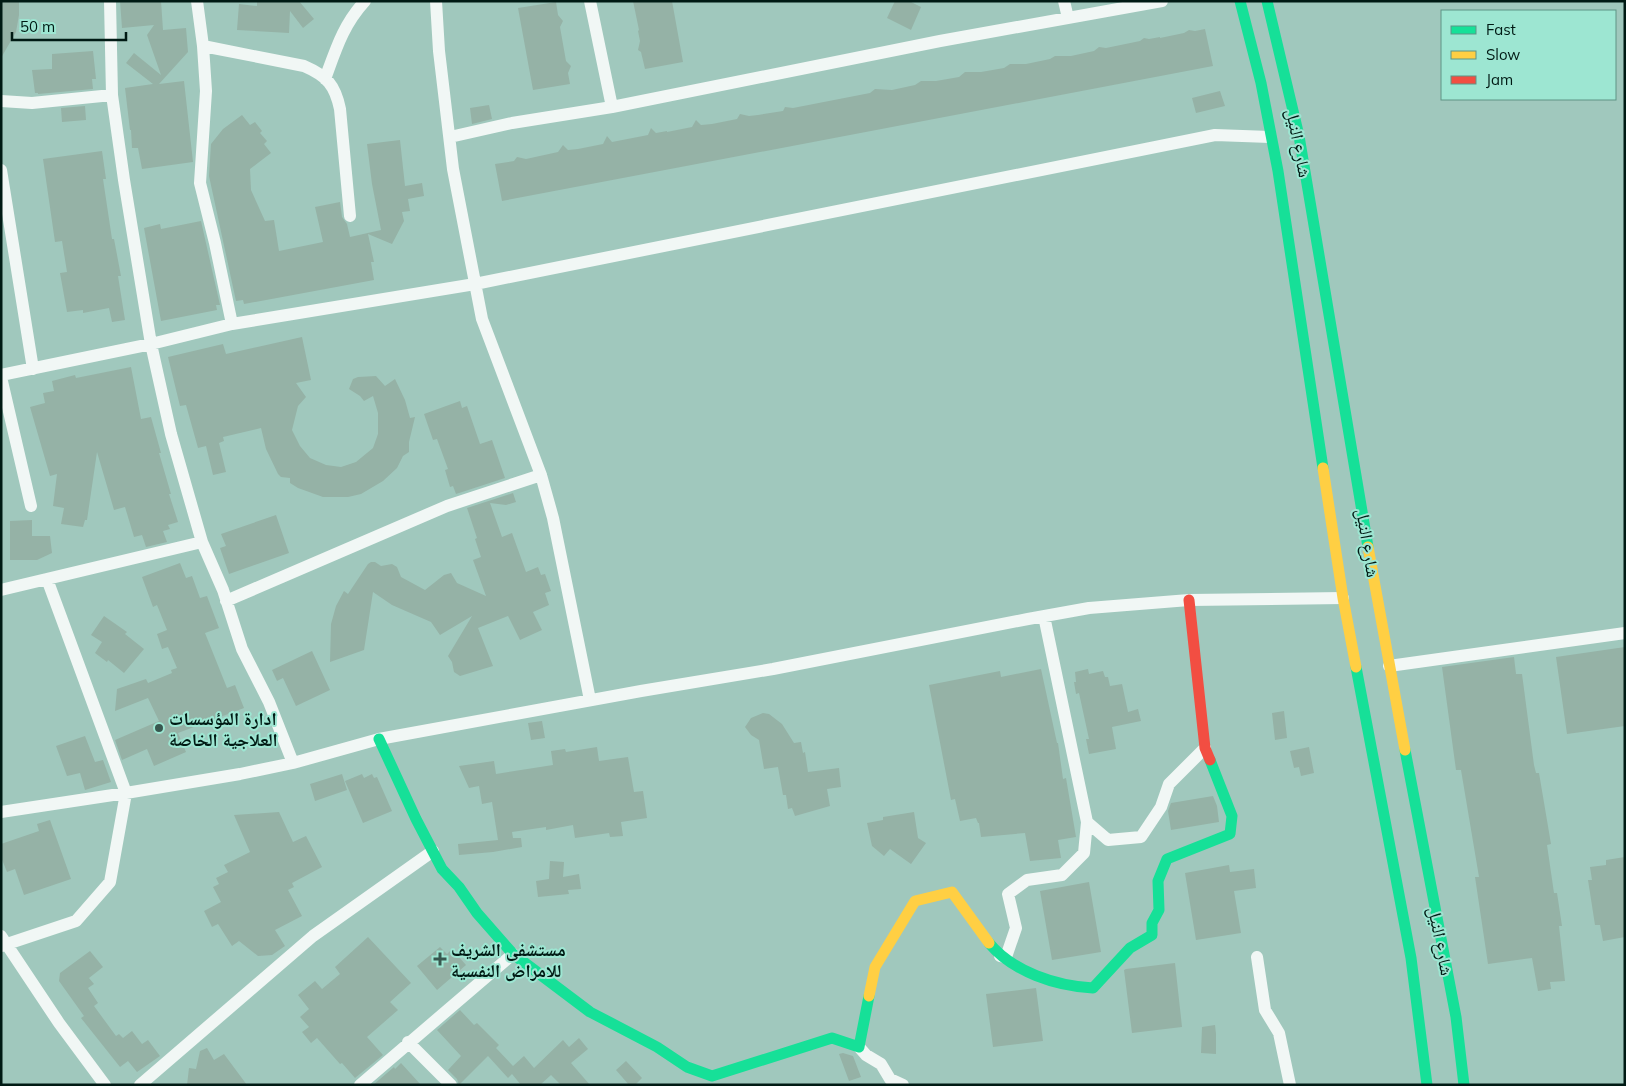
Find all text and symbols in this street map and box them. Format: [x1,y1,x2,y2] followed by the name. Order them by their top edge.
[12,10,126,42] scale bar
[1441,10,1616,100] legend
[20,17,55,36] text: 50 m
[1486,20,1516,39] text: Fast
[1486,45,1520,64] text: Slow
[1486,70,1513,89] text: Jam
[1281,107,1317,179] street label: شارع النيل
[1351,507,1385,579] street label: شارع النيل
[169,707,278,751] place label: ادارة المؤسسات العلاجية الخاصة
[153,722,165,734] marker: ادارة المؤسسات العلاجية الخاصة
[1423,905,1459,977] street label: شارع النيل
[451,938,566,982] place label: مستشفى الشريف للامراض النفسية
[433,952,447,966] marker: مستشفى الشريف للامراض النفسية

